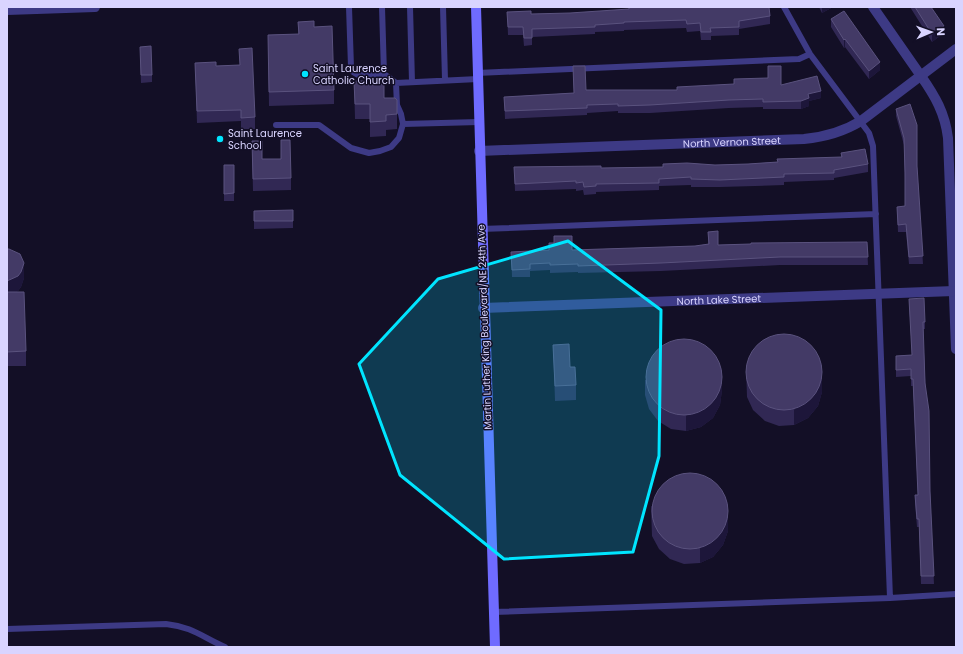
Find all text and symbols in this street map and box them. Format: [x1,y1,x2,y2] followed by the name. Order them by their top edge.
[911,12,951,52] north arrow
[933,27,949,36] text: N
[313,61,394,88] place label: Saint Laurence Catholic Church
[300,69,310,79] marker: Saint Laurence Catholic Church
[228,126,302,153] place label: Saint Laurence School
[683,133,781,151] street label: North Vernon Street
[215,134,225,144] marker: Saint Laurence School
[473,224,496,430] street label: Martin Luther King Boulevard/NE 24th Ave
[676,291,762,309] street label: North Lake Street

